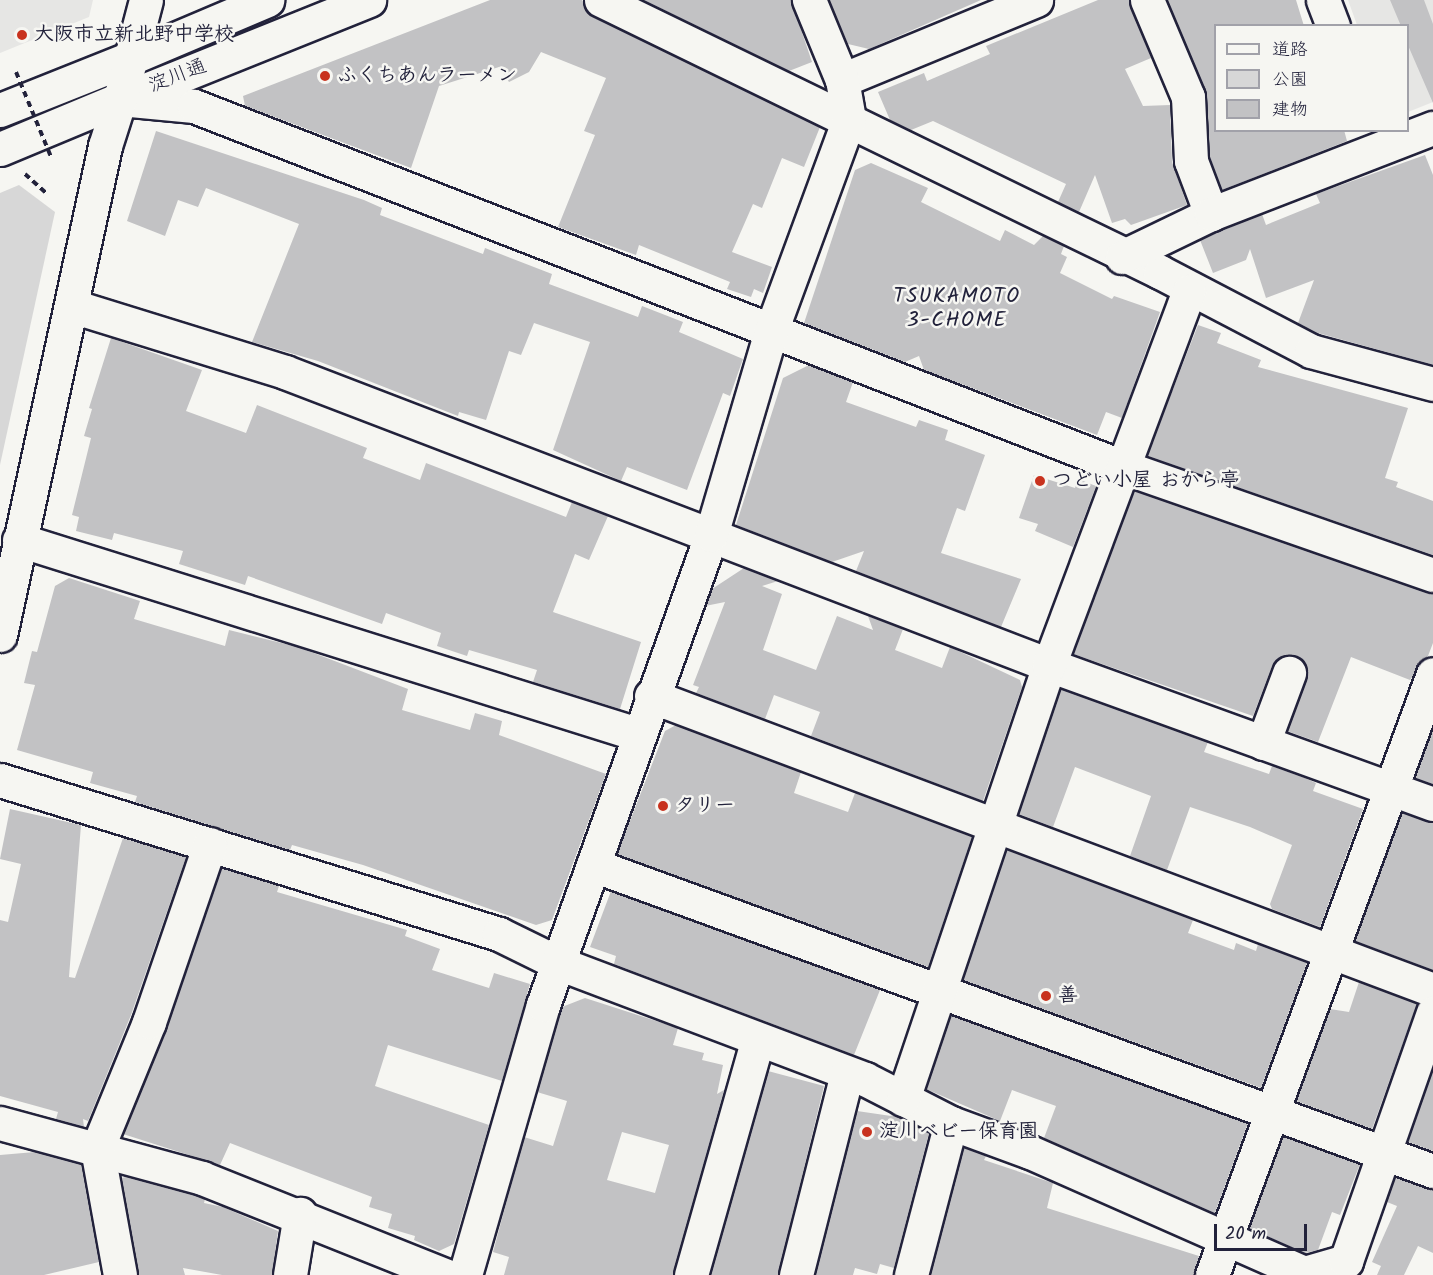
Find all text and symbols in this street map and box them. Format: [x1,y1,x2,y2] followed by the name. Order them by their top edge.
[34,23,234,47] place label: 大阪市立新北野中学校
[1214,24,1409,132] legend
[15,28,29,42] marker: 大阪市立新北野中学校
[1272,36,1308,65] text: 道路
[146,55,210,99] street label: 淀川通
[337,64,517,88] place label: ふくちあんラーメン
[1272,66,1308,95] text: 公園
[318,69,332,83] marker: ふくちあんラーメン
[1272,96,1308,125] text: 建物
[893,284,1021,334] district label: TSUKAMOTO 3-CHOME
[1052,469,1240,493] place label: つどい小屋 おから亭
[1033,474,1047,488] marker: つどい小屋 おから亭
[675,794,735,818] place label: タリー
[656,799,670,813] marker: タリー
[1058,984,1078,1008] place label: 善
[1039,989,1053,1003] marker: 善
[879,1120,1038,1144] place label: 淀川ベビー保育園
[860,1125,874,1139] marker: 淀川ベビー保育園
[1217,1212,1310,1250] scale bar
[1225,1220,1266,1249] text: 20 m

